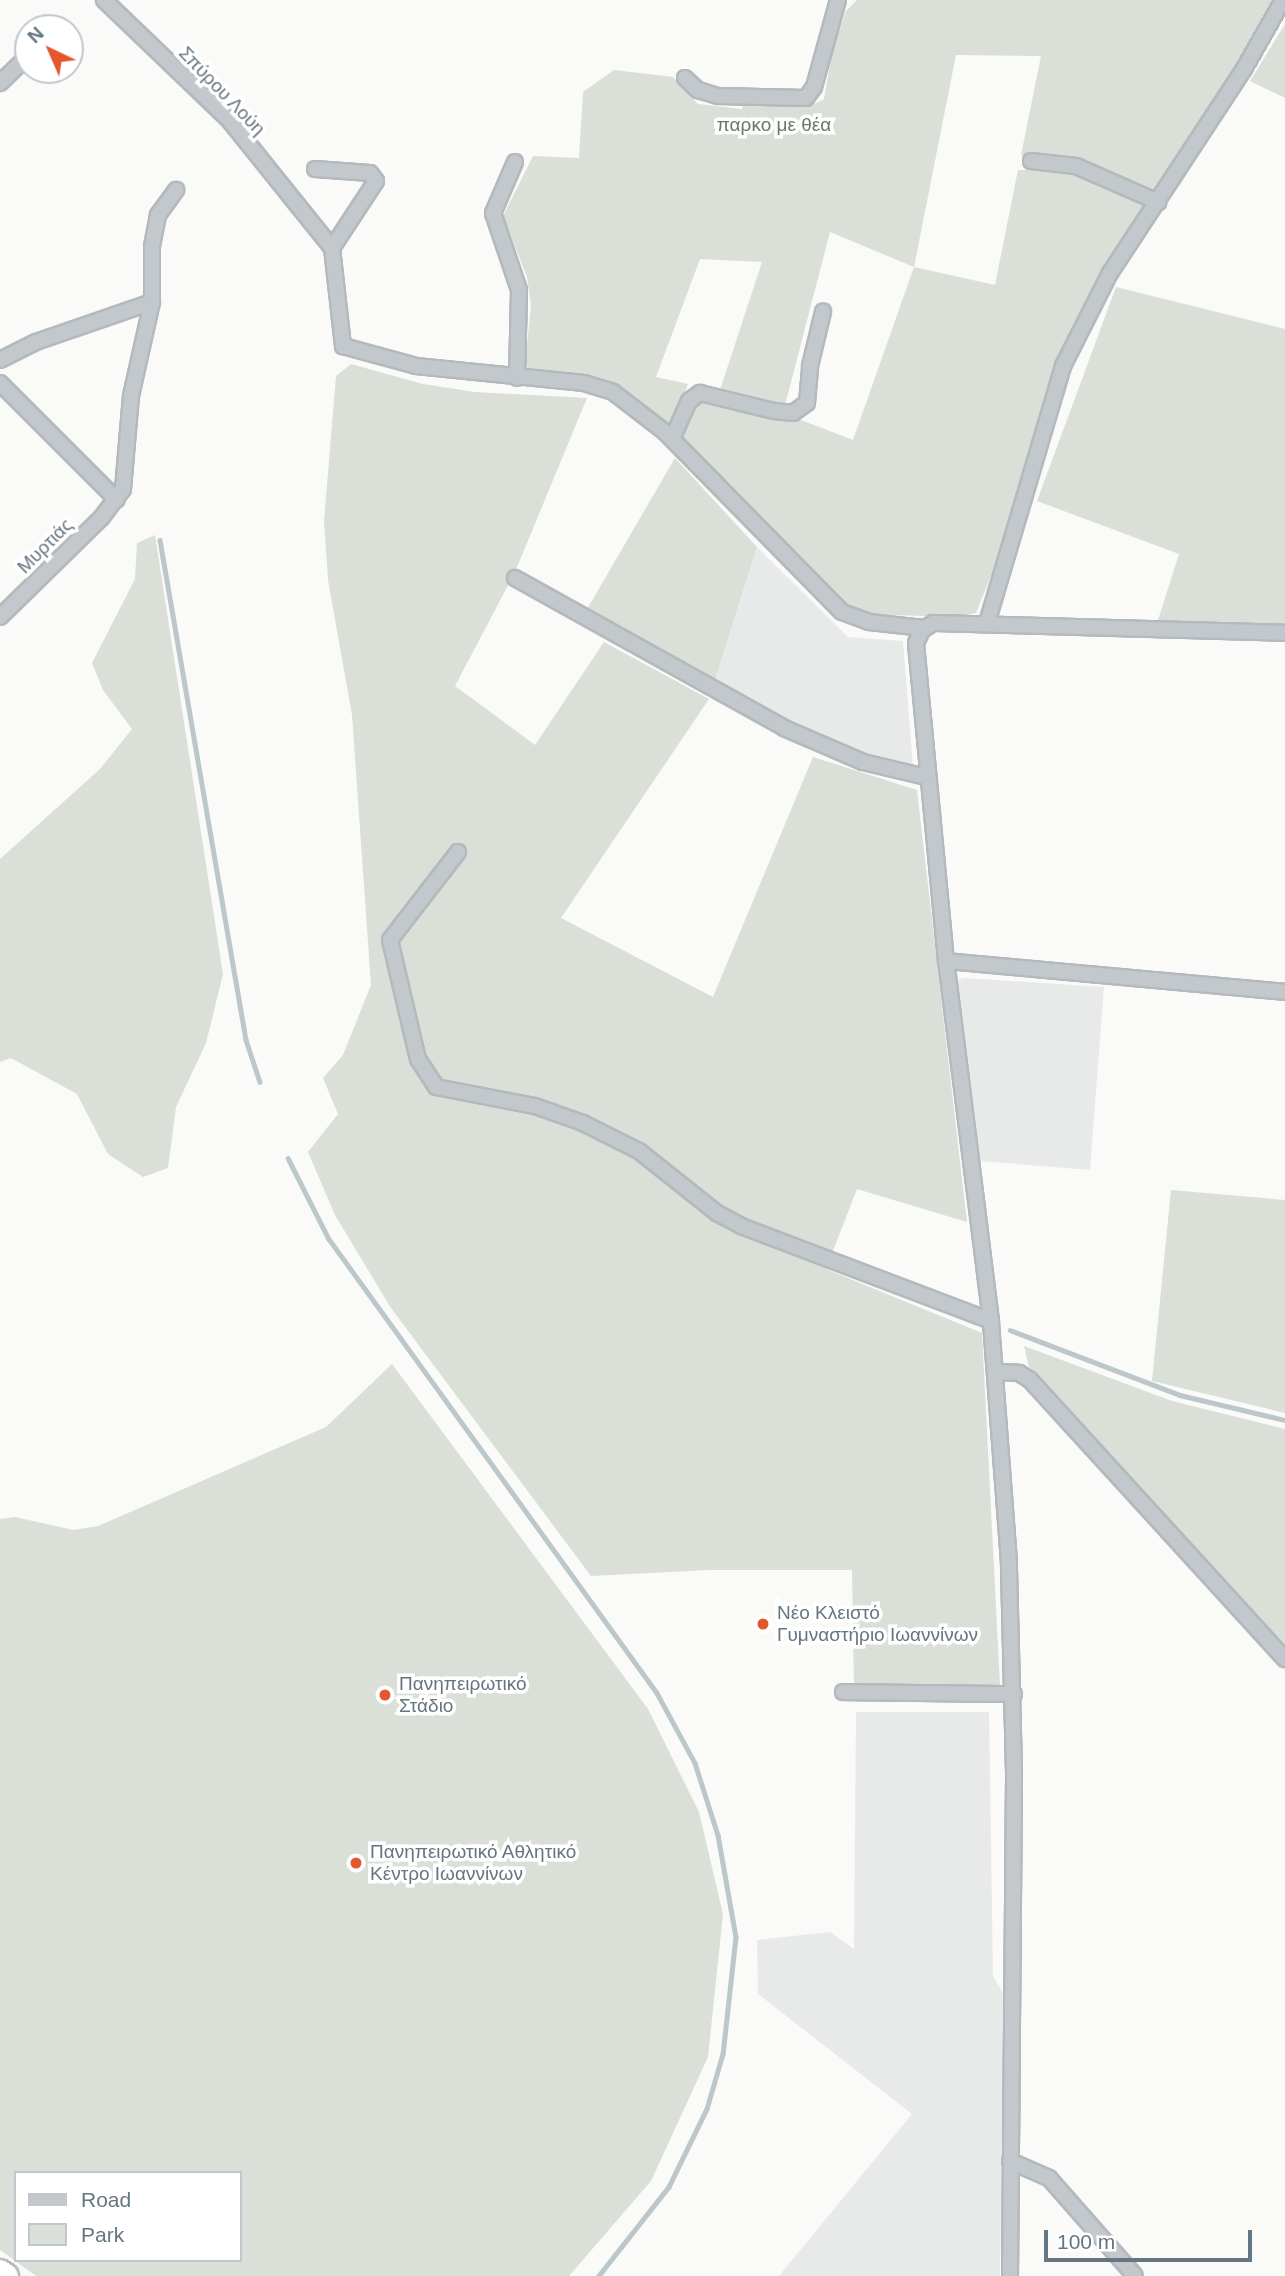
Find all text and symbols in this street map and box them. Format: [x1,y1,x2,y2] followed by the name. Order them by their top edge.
[14,14,84,84] north arrow
[23,23,48,47] text: N
[174,42,270,140] street label: Σπύρου Λούη
[717,114,831,136] park label: παρκο με θέα
[13,514,77,578] street label: Μυρτιάς
[777,1602,978,1646] place label: Νέο Κλειστό Γυμναστήριο Ιωαννίνων
[755,1616,771,1632] marker: Νέο Κλειστό Γυμναστήριο Ιωαννίνων
[399,1673,527,1717] place label: Πανηπειρωτικό Στάδιο
[377,1687,393,1703] marker: Πανηπειρωτικό Στάδιο
[370,1841,577,1885] place label: Πανηπειρωτικό Αθλητικό Κέντρο Ιωαννίνων
[348,1855,364,1871] marker: Πανηπειρωτικό Αθλητικό Κέντρο Ιωαννίνων
[14,2171,242,2262] legend
[81,2188,131,2211] text: Road
[1047,2216,1255,2260] scale bar
[81,2223,124,2246] text: Park
[1057,2230,1115,2253] text: 100 m

